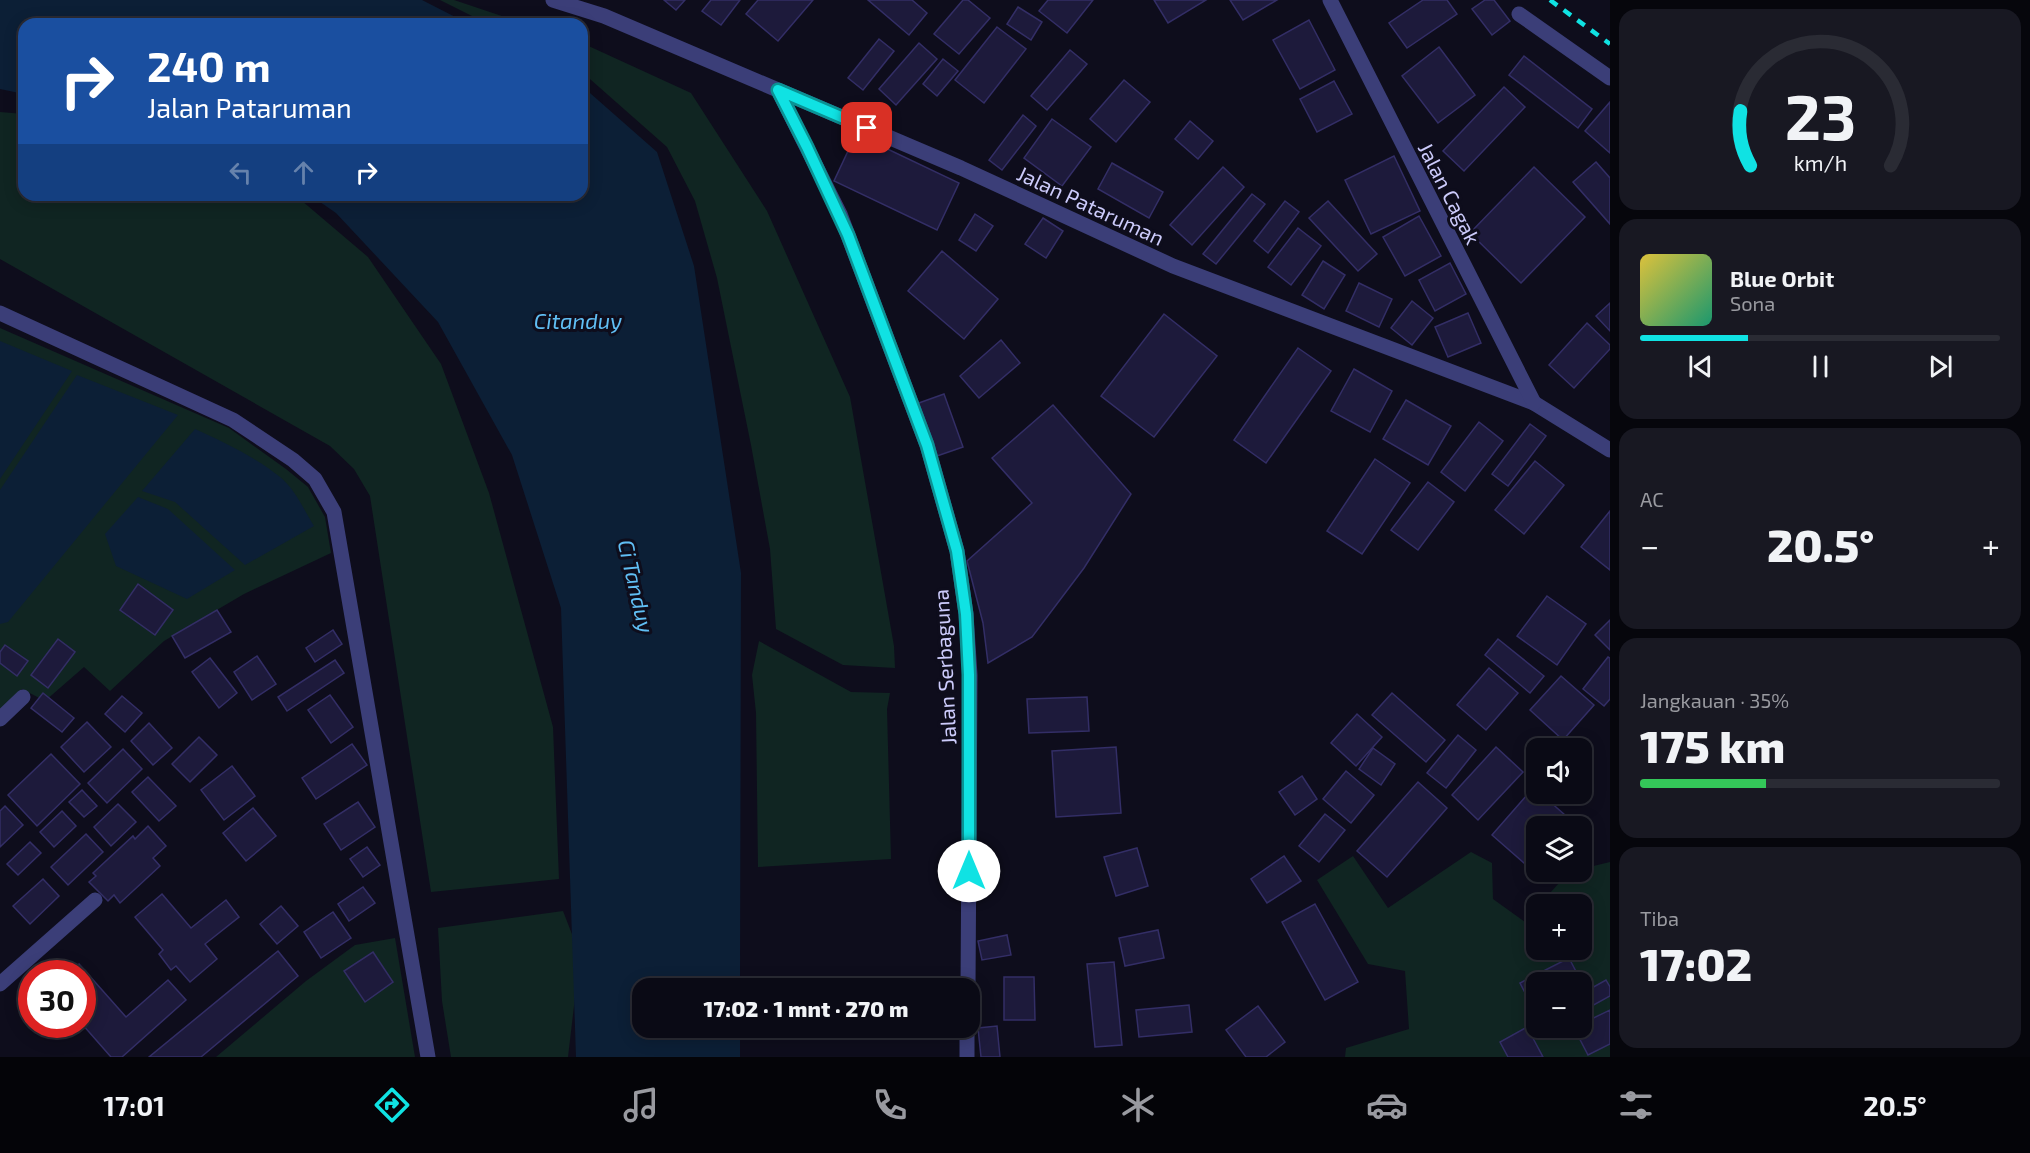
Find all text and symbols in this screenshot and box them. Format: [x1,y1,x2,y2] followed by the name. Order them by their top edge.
[147,40,271,90] text: 240 m
[48,42,126,120] icon: right
[1784,78,1856,153] text: 23
[147,91,352,123] text: Jalan Pataruman
[841,102,892,153] pin
[850,111,883,144] icon: arrive
[1414,138,1486,248] street label: Jalan Cagak
[1793,151,1847,176] text: km/h
[224,156,257,189] icon: left
[287,156,320,189] icon: ahead
[350,156,383,189] icon: right
[1014,160,1168,250] street label: Jalan Pataruman
[1730,265,1834,291] text: Blue Orbit
[1730,291,1775,315] text: Sona
[534,307,622,334] water label: Citanduy
[1684,350,1717,383] icon: previous
[1804,350,1837,383] icon: pause
[1924,350,1957,383] icon: next
[1640,487,1664,511] text: AC
[1767,517,1874,571] text: 20.5°
[1640,525,1659,565] text: −
[1982,525,2000,565] text: +
[613,537,660,635] water label: Ci Tanduy
[927,589,961,745] street label: Jalan Serbaguna
[1640,688,1789,712] text: Jangkauan · 35%
[1640,718,1785,772] text: 175 km
[1526,738,1592,1038] map controls
[1526,738,1592,804] button: sound
[1526,816,1592,882] button: layers
[937,839,1001,903] position arrow
[1526,894,1592,960] button: +
[1640,906,1679,930] text: Tiba
[1640,936,1752,990] text: 17:02
[18,960,96,1038] speed limit sign: 30
[1526,972,1592,1038] button: −
[704,995,908,1021] text: 17:02 · 1 mnt · 270 m
[371,1084,413,1126] icon: directions
[620,1084,662,1126] icon: music
[869,1084,911,1126] icon: phone
[1117,1084,1159,1126] icon: climate
[1366,1084,1408,1126] icon: car
[1615,1084,1657,1126] icon: filters
[103,1089,165,1121] text: 17:01
[1863,1089,1927,1121] text: 20.5°

